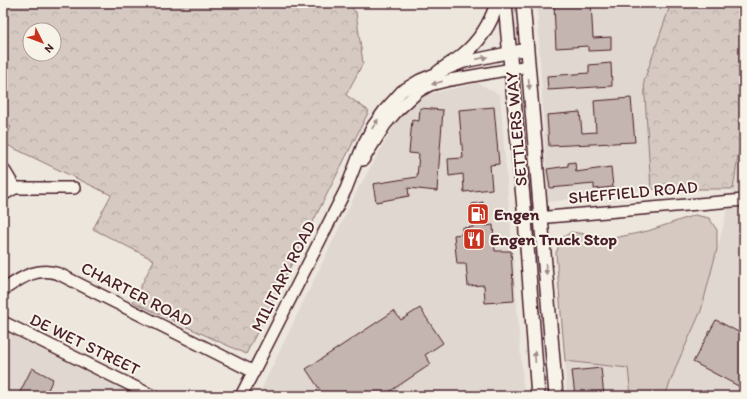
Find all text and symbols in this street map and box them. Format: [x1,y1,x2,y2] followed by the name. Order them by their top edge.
[22,22,62,62] north arrow
[42,41,56,55] text: N
[476,54,489,60] one-way arrow
[501,70,531,187] street label: SETTLERS WAY
[526,78,533,90] one-way arrow
[431,80,443,86] one-way arrow
[372,118,379,129] one-way arrow
[567,176,699,208] street label: SHEFFIELD ROAD
[465,201,491,227] fuel station icon: Engen
[494,204,540,225] place label: Engen
[246,217,320,335] street label: MILITARY ROAD
[461,226,487,252] restaurant icon: Engen Truck Stop
[490,229,617,250] place label: Engen Truck Stop
[78,257,196,331] street label: CHARTER ROAD
[543,263,550,275] one-way arrow
[27,309,144,379] street label: DE WET STREET
[532,351,539,363] one-way arrow

